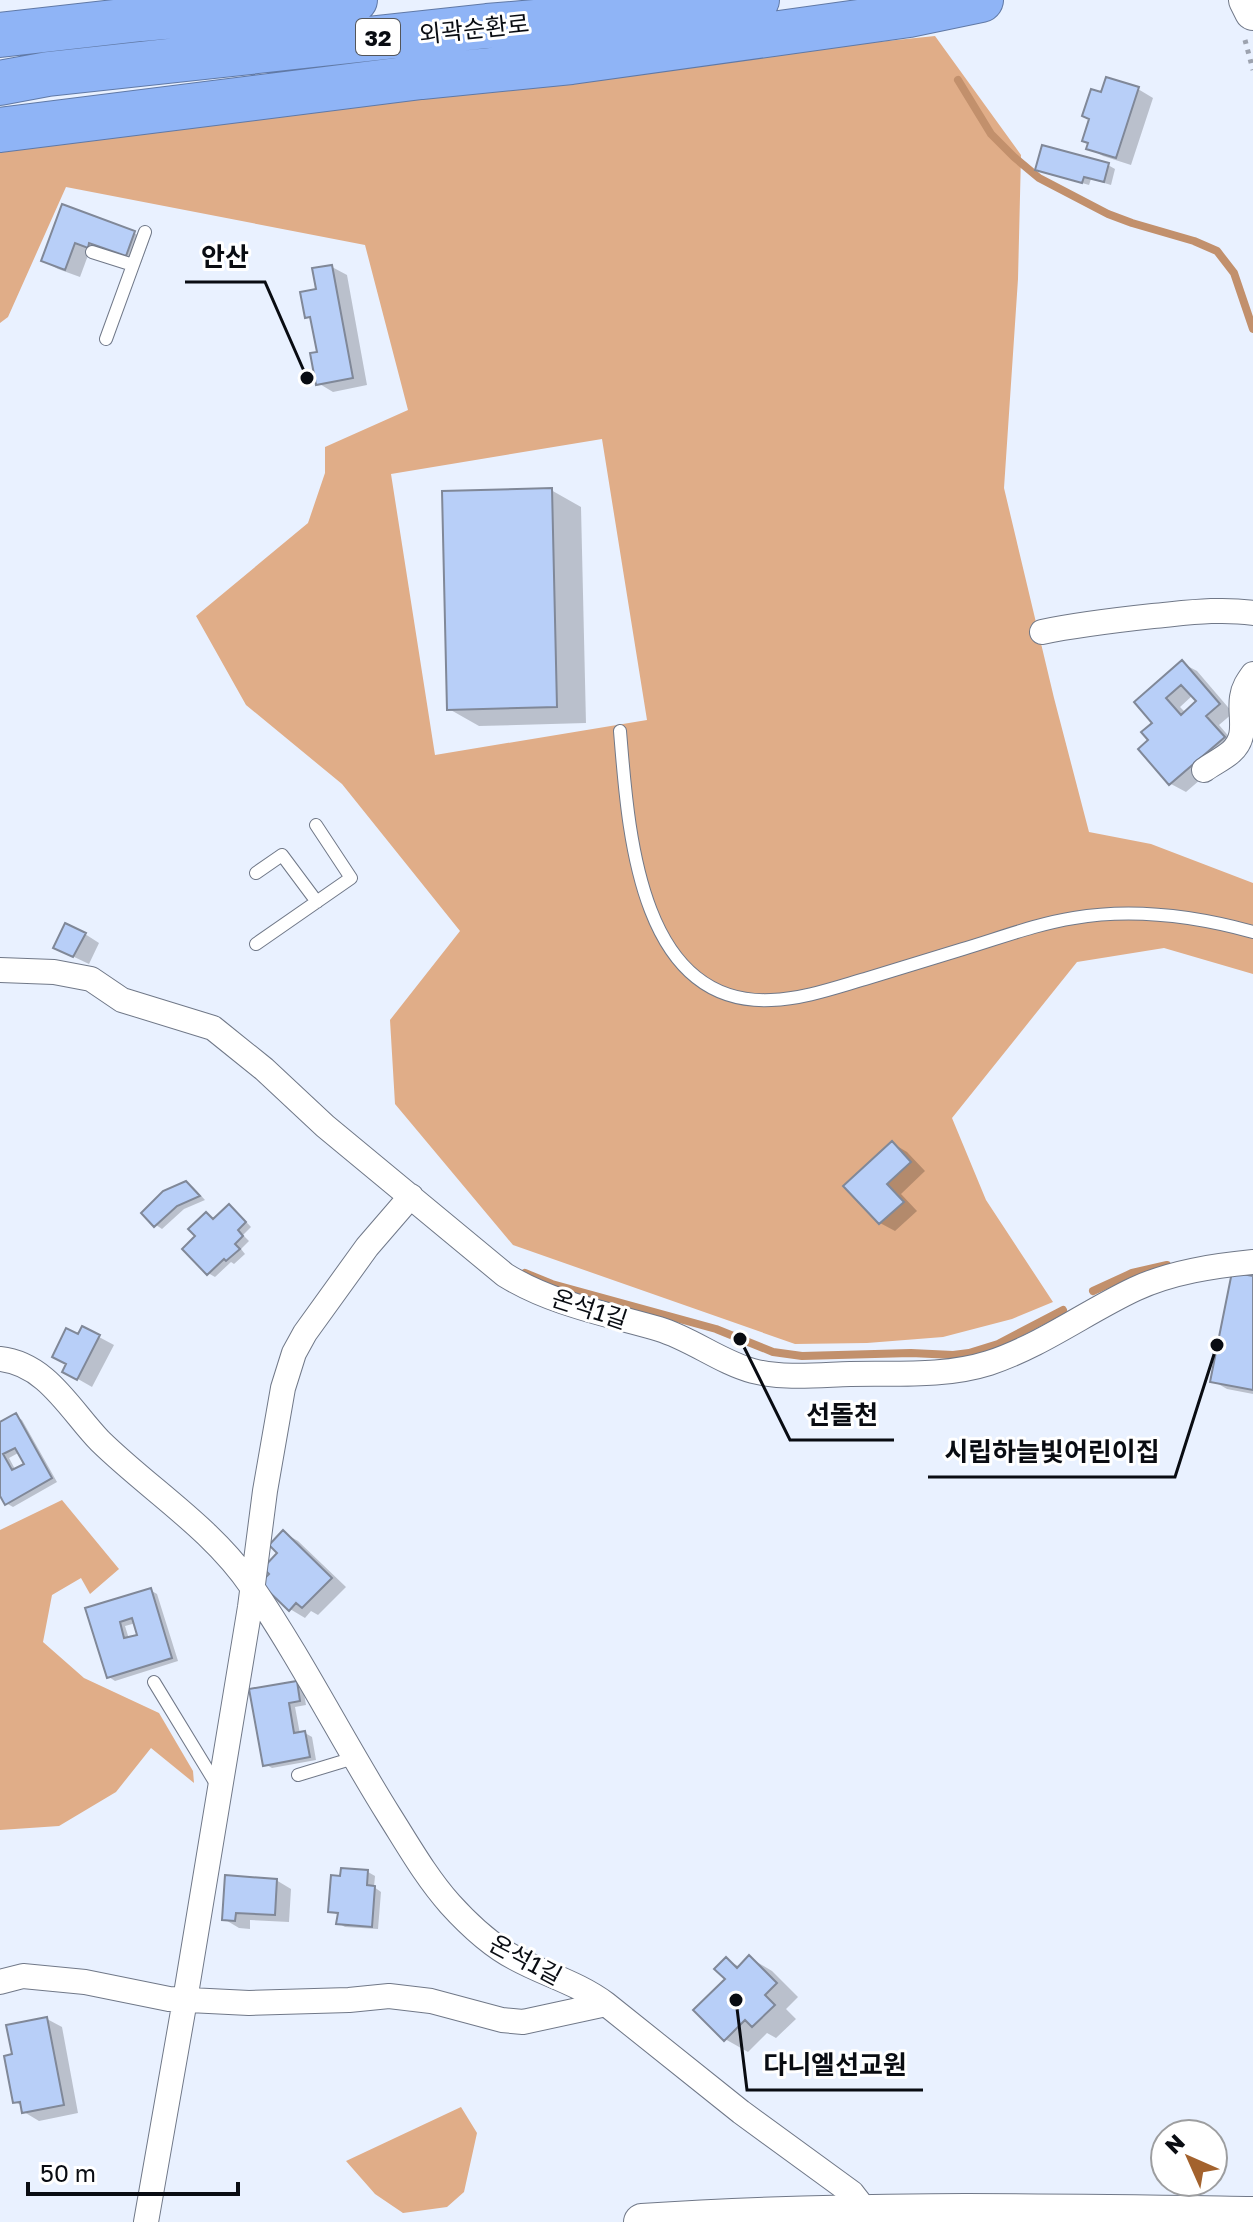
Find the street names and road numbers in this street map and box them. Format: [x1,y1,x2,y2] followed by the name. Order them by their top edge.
[418,8,530,48] street label: 외곽순환로
[356,19,400,55] road number: 32
[548,1282,632,1334] street label: 온석1길
[485,1928,567,1990] street label: 온석1길

